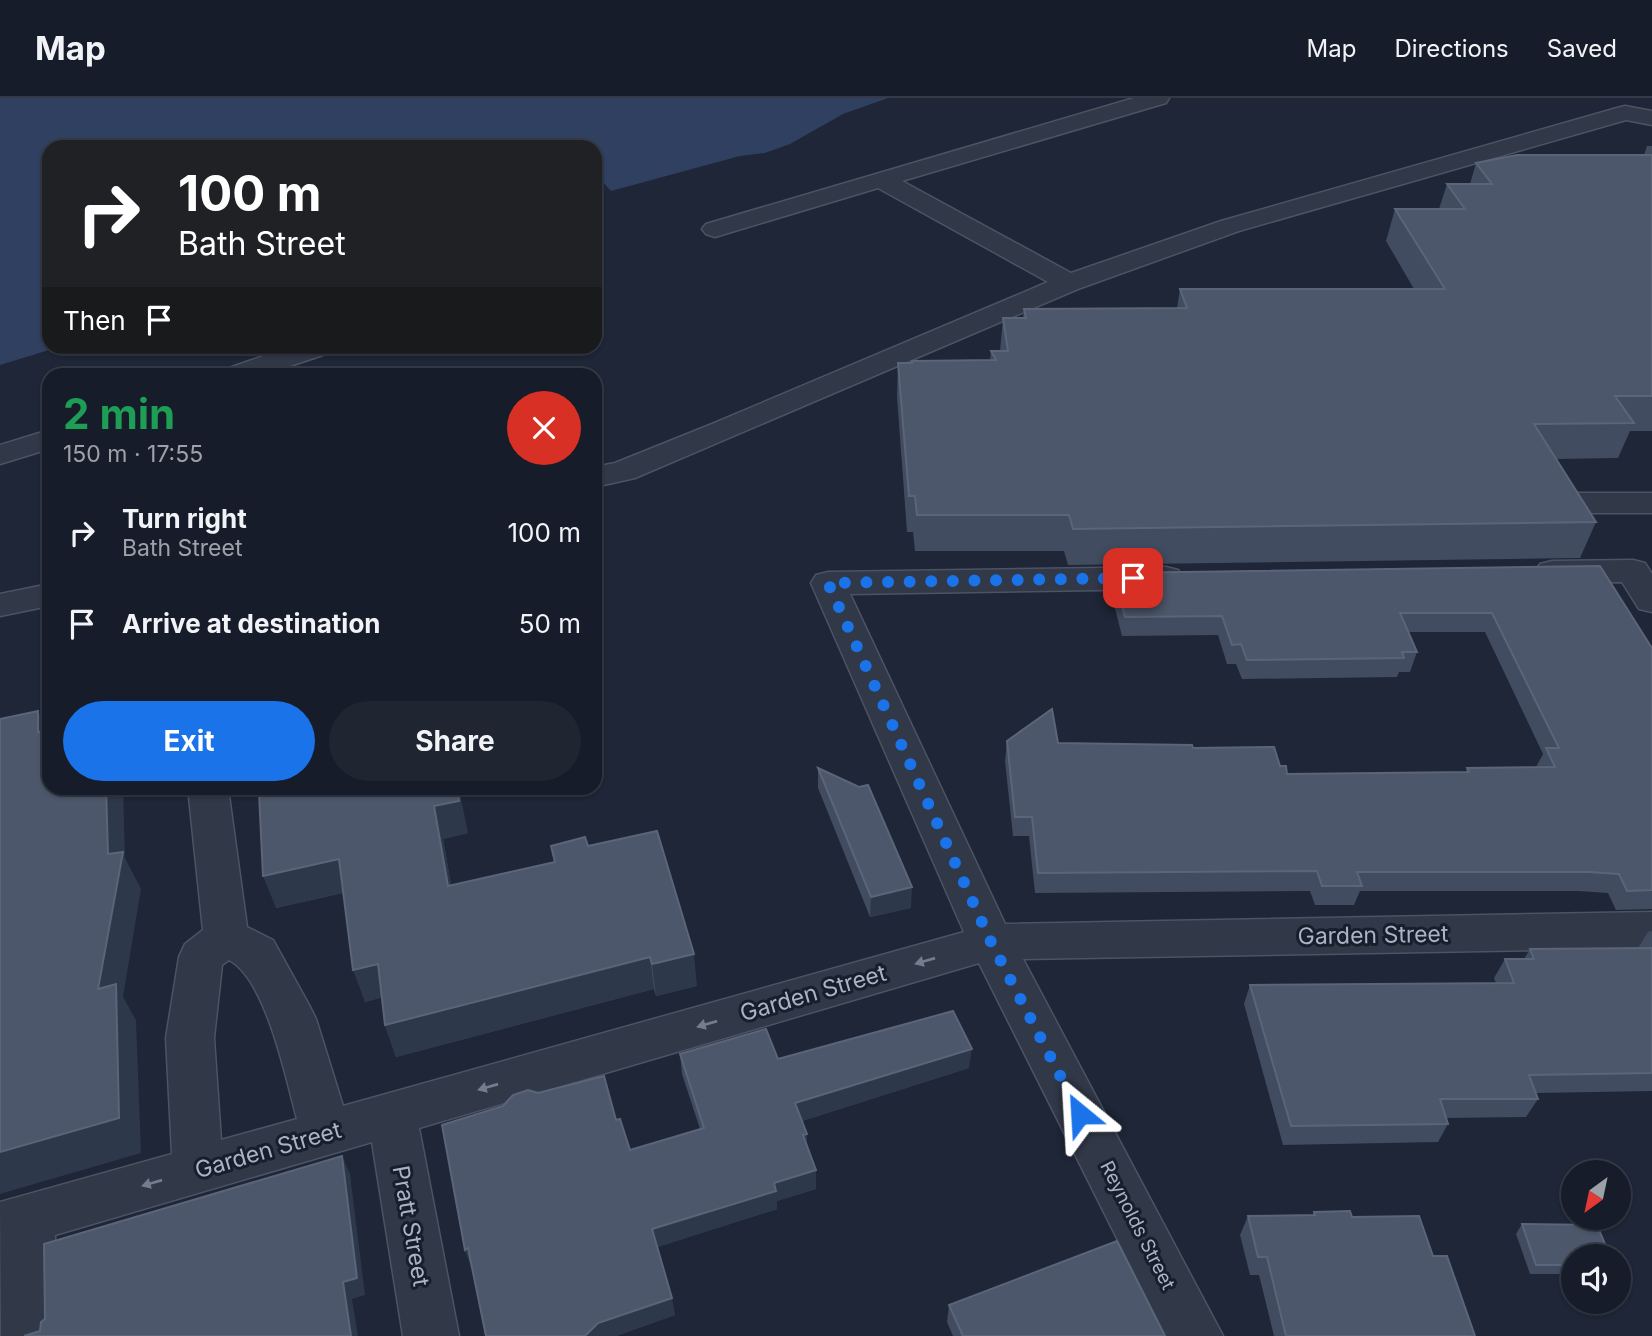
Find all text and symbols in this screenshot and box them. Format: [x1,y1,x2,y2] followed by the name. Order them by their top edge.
[35,28,106,68] text: Map
[1307,34,1356,63] text: Map
[1394,34,1509,63] text: Directions
[1547,34,1617,63] text: Saved
[178,164,322,223] text: 100 m
[63,168,154,259] icon: right
[178,224,346,263] text: Bath Street
[140,301,178,339] icon: arrive
[63,305,126,336] text: Then
[63,388,175,439] text: 2 min
[507,391,581,465] button: close
[63,440,203,468] text: 150 m · 17:55
[122,503,247,534] text: Turn right
[63,514,101,552] icon: right
[508,517,581,548] text: 100 m
[122,534,242,562] text: Bath Street
[1103,548,1163,608] pin
[1114,559,1152,597] icon: arrive
[63,605,101,643] icon: arrive
[122,608,381,639] text: Arrive at destination
[519,608,581,639] text: 50 m
[63,701,315,781] button: Exit
[329,701,581,781] button: Share
[1297,920,1449,950] street label: Garden Street
[914,956,935,966] one-way arrow
[737,959,890,1027] street label: Garden Street
[695,1019,717,1030] one-way arrow
[1043,1077,1117,1151] position arrow
[477,1083,498,1093] one-way arrow
[192,1116,345,1184] street label: Garden Street
[1095,1157,1180,1293] street label: Reynolds Street
[1561,1160,1631,1230] north arrow
[1561,1160,1631,1314] map controls
[387,1163,435,1289] street label: Pratt Street
[141,1179,162,1189] one-way arrow
[1561,1244,1631,1314] button: sound

